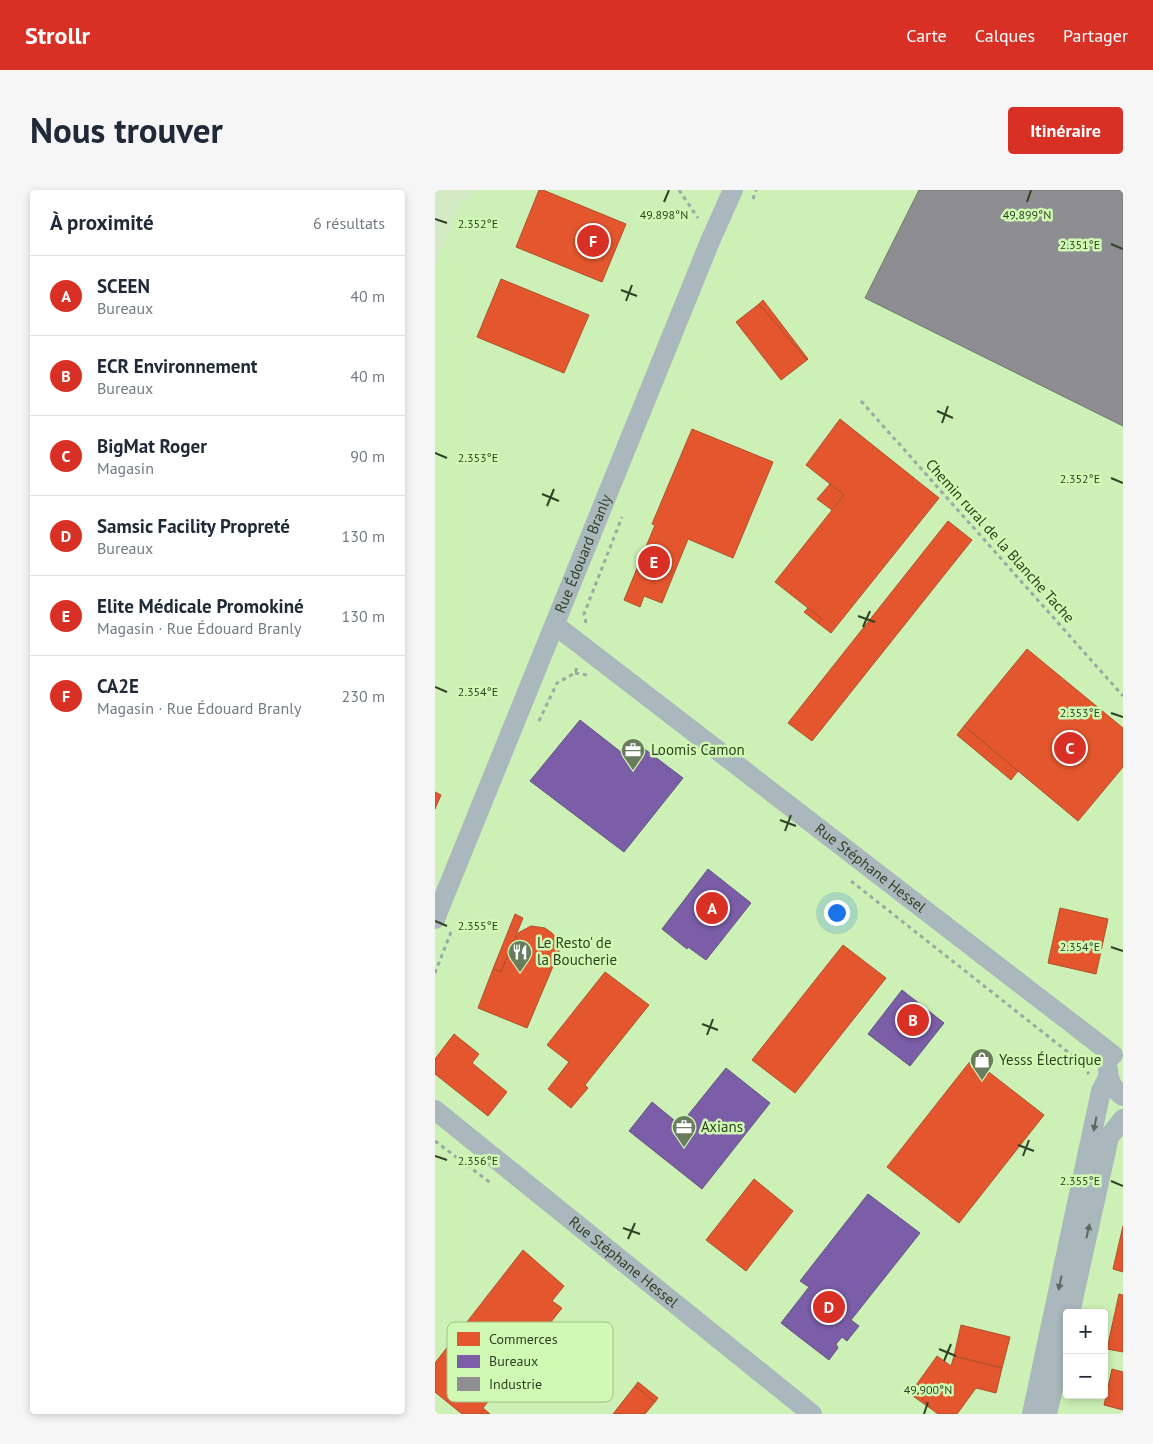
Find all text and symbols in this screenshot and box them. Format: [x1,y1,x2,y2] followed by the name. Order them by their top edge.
[25,20,90,51] text: Strollr
[906,24,947,47] text: Carte
[975,24,1035,47] text: Calques
[1063,24,1128,47] text: Partager
[30,107,223,153] text: Nous trouver
[1008,107,1123,154] button: Itinéraire
[640,207,688,222] text: 49.898°N
[1003,207,1051,222] text: 49.899°N
[50,209,154,236] text: À proximité
[313,213,385,233] text: 6 résultats
[458,216,498,231] text: 2.352°E
[577,222,609,260] pin: F
[1060,237,1100,252] text: 2.351°E
[97,274,150,298] text: SCEEN
[61,286,71,306] text: A
[350,286,385,306] text: 40 m
[97,298,153,318] text: Bureaux
[97,354,257,378] text: ECR Environnement
[61,366,71,386] text: B
[350,366,385,386] text: 40 m
[97,378,153,398] text: Bureaux
[97,434,207,458] text: BigMat Roger
[62,446,70,466] text: C
[350,446,385,466] text: 90 m
[458,450,498,465] text: 2.353°E
[922,455,1079,627] street label: Chemin rural de la Blanche Tache
[97,458,154,478] text: Magasin
[1060,471,1100,486] text: 2.352°E
[550,492,615,616] street label: Rue Édouard Branly
[97,514,290,538] text: Samsic Facility Propreté
[61,526,71,546] text: D
[342,526,385,546] text: 130 m
[97,538,153,558] text: Bureaux
[638,543,670,581] pin: E
[97,594,304,618] text: Elite Médicale Promokiné
[62,606,70,626] text: E
[342,606,385,626] text: 130 m
[97,618,301,638] text: Magasin · Rue Édouard Branly
[97,674,139,698] text: CA2E
[458,684,498,699] text: 2.354°E
[62,686,70,706] text: F
[342,686,385,706] text: 230 m
[97,698,301,718] text: Magasin · Rue Édouard Branly
[1060,705,1100,720] text: 2.353°E
[1054,729,1086,767] pin: C
[620,737,646,771] office icon: Loomis Camon
[651,740,745,759] place label: Loomis Camon
[811,819,930,917] street label: Rue Stéphane Hessel
[696,889,728,927] pin: A
[824,900,850,926] your location
[458,918,498,933] text: 2.355°E
[537,933,617,969] place label: Le Resto' de la Boucherie
[507,939,533,973] restaurant icon: Le Resto' de la Boucherie
[1060,939,1100,954] text: 2.354°E
[897,1001,929,1039] pin: B
[969,1047,995,1081] shop icon: Yesss Électrique
[999,1050,1101,1069] place label: Yesss Électrique
[671,1114,697,1148] office icon: Axians
[701,1117,743,1136] place label: Axians
[1091,1117,1099,1132] one-way arrow
[458,1153,498,1168] text: 2.356°E
[1060,1173,1100,1188] text: 2.355°E
[565,1212,683,1312] street label: Rue Stéphane Hessel
[1084,1223,1092,1239] one-way arrow
[1056,1276,1064,1292] one-way arrow
[813,1288,845,1326] pin: D
[1063,1309,1108,1399] map controls
[1063,1309,1108,1354] button: +
[447,1322,613,1402] legend
[489,1330,558,1348] text: Commerces
[489,1352,538,1370] text: Bureaux
[1063,1354,1108,1399] button: −
[489,1375,542,1393] text: Industrie
[904,1382,952,1397] text: 49.900°N

